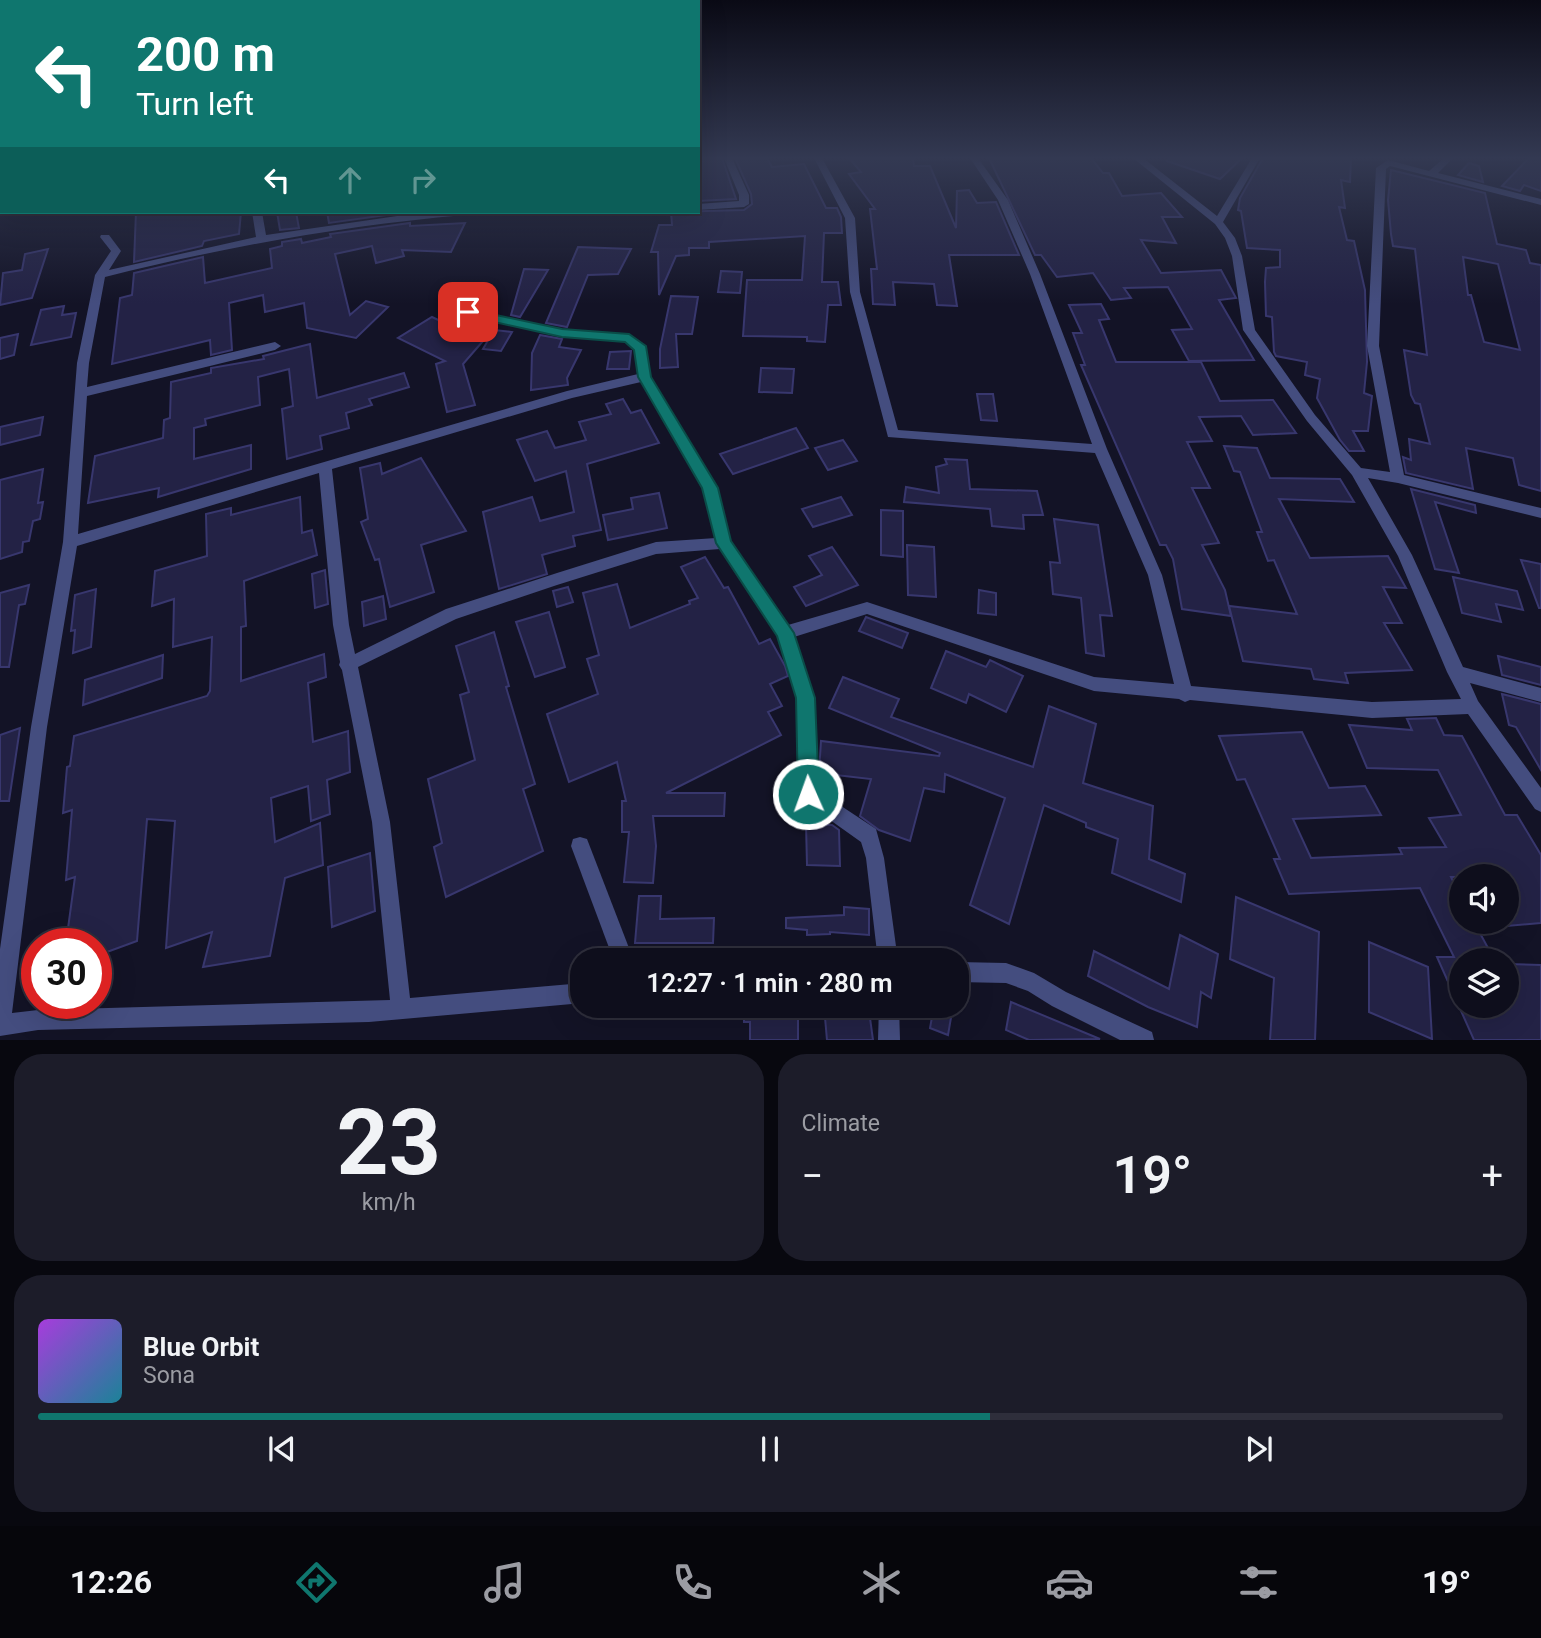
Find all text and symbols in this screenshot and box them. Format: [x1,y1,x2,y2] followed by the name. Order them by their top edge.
[136,26,275,83] text: 200 m
[21,28,112,119] icon: left
[136,85,254,123] text: Turn left
[258,161,296,199] icon: left
[331,161,369,199] icon: ahead
[404,161,442,199] icon: right
[438,282,498,342] pin
[449,293,487,331] icon: arrive
[771,757,845,831] position arrow
[1449,864,1519,1018] map controls
[1449,864,1519,934] button: sound
[21,928,112,1019] speed limit sign: 30
[1449,948,1519,1018] button: layers
[646,968,893,998] text: 12:27 · 1 min · 280 m
[337,1090,441,1196] text: 23
[802,1110,880,1137] text: Climate
[1113,1145,1192,1206] text: 19°
[802,1154,823,1198] text: −
[1481,1154,1503,1198] text: +
[362,1189,416,1216] text: km/h
[143,1332,259,1362] text: Blue Orbit
[143,1362,195,1389] text: Sona
[263,1430,301,1468] icon: previous
[751,1430,789,1468] icon: pause
[1240,1430,1278,1468] icon: next
[292,1558,341,1607] icon: directions
[480,1558,529,1607] icon: music
[668,1558,717,1607] icon: phone
[857,1558,906,1607] icon: climate
[1045,1558,1094,1607] icon: car
[1234,1558,1283,1607] icon: filters
[70,1563,152,1601] text: 12:26
[1422,1563,1471,1601] text: 19°

